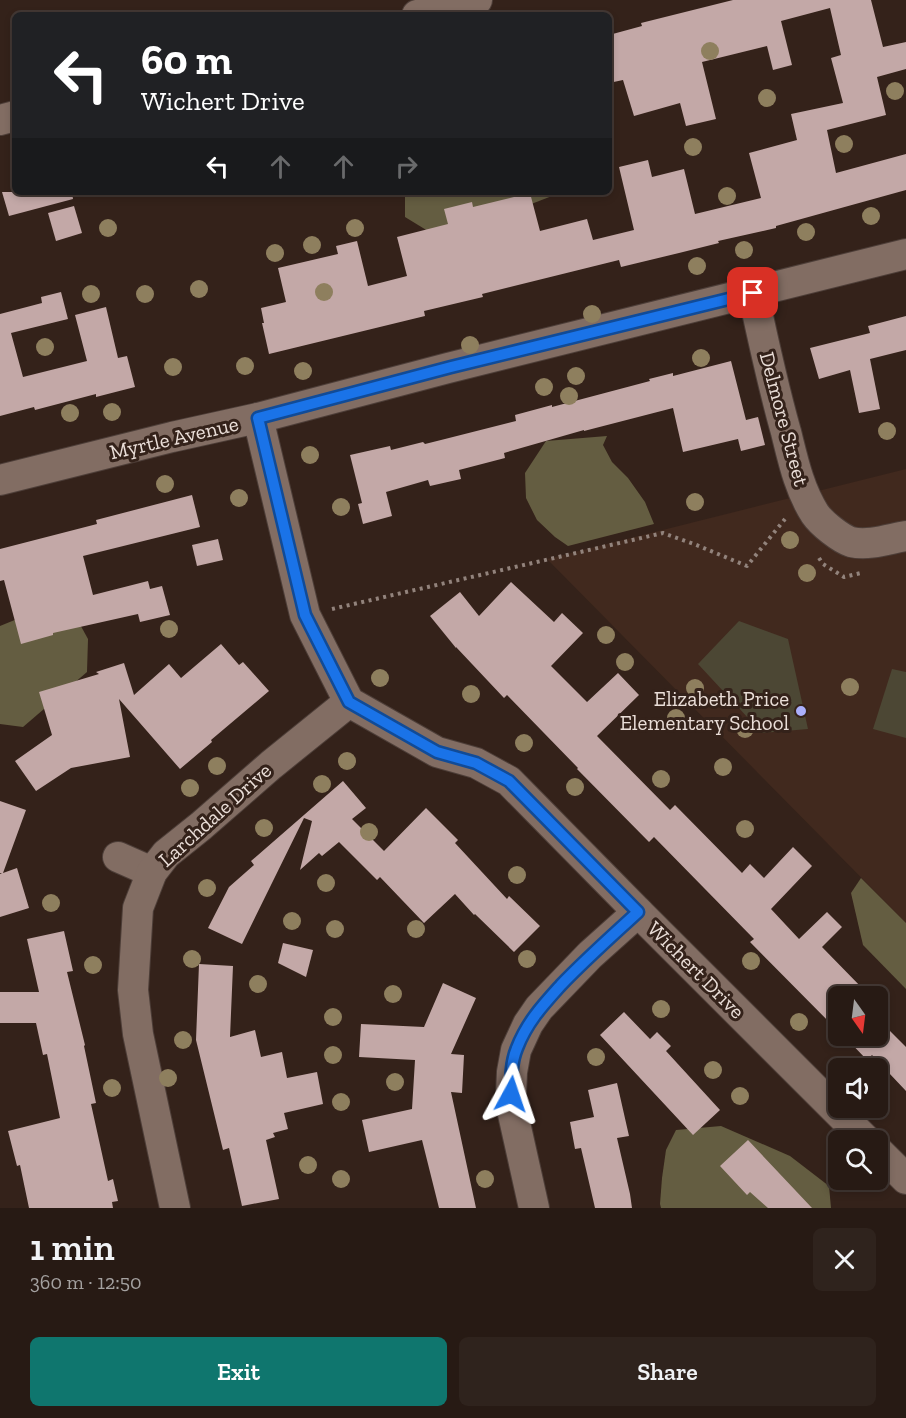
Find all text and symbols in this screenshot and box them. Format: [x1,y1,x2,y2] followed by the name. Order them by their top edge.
[141,34,232,85] text: 60 m
[42,36,120,114] icon: left
[141,85,305,117] text: Wichert Drive
[201,150,234,183] icon: left
[264,150,297,183] icon: ahead
[327,150,360,183] icon: ahead
[390,150,423,183] icon: right
[727,267,778,318] pin
[736,276,769,309] icon: arrive
[755,349,814,489] street label: Delmore Street
[107,411,241,464] street label: Myrtle Avenue
[620,686,789,735] place label: Elizabeth Price Elementary School
[794,704,808,718] marker: Elizabeth Price Elementary School
[153,757,276,872] street label: Larchdale Drive
[643,916,750,1024] street label: Wichert Drive
[828,986,888,1046] north arrow
[828,986,888,1190] map controls
[828,1058,888,1118] button: sound
[479,1062,543,1126] position arrow
[828,1130,888,1190] button: search
[30,1226,115,1269] text: 1 min
[813,1228,876,1291] button: close
[30,1270,141,1294] text: 360 m · 12:50
[30,1337,447,1406] button: Exit
[459,1337,876,1406] button: Share

